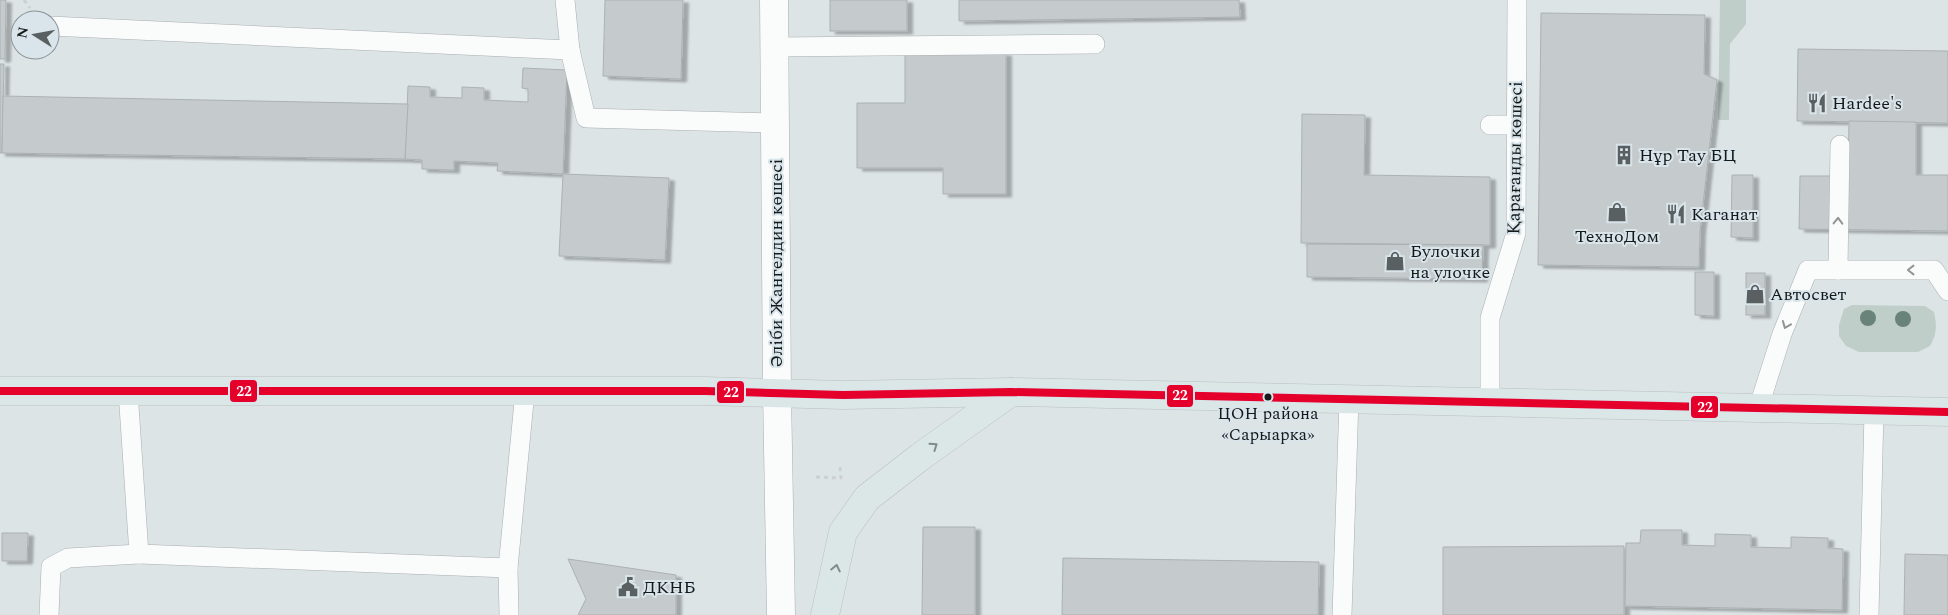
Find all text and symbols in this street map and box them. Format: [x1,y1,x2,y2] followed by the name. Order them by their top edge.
[10,10,60,60] north arrow
[11,25,34,40] text: N
[1500,81,1530,235] street label: Қарағанды көшесі
[1832,90,1902,117] place label: Hardee's
[1806,92,1828,114] restaurant icon: Hardee's
[1639,142,1736,169] place label: Нұр Тау БЦ
[1613,144,1635,166] building icon: Нұр Тау БЦ
[763,159,790,367] street label: Әліби Жангелдин көшесі
[1606,201,1628,223] shop icon: ТехноДом
[1691,201,1758,228] place label: Каганат
[1665,203,1687,225] restaurant icon: Каганат
[1833,217,1844,225] one-way arrow
[1575,223,1659,250] place label: ТехноДом
[1410,238,1490,286] place label: Булочки на улочке
[1384,250,1406,272] shop icon: Булочки на улочке
[1907,265,1914,275] one-way arrow
[1770,281,1846,308] place label: Автосвет
[1744,283,1766,305] shop icon: Автосвет
[1781,320,1792,329] one-way arrow
[229,379,258,403] line badge: 22
[716,380,745,404] line badge: 22
[236,381,252,402] text: 22
[723,382,739,403] text: 22
[1166,384,1194,408] line badge: 22
[1172,385,1188,406] text: 22
[1263,392,1273,402] marker: ЦОН района «Сарыарка»
[1690,395,1719,419] line badge: 22
[1697,397,1713,418] text: 22
[1218,401,1319,448] place label: ЦОН района «Сарыарка»
[928,443,938,452] one-way arrow
[830,563,841,572] one-way arrow
[643,574,696,601] place label: ДКНБ
[617,576,639,598] public building icon: ДКНБ

